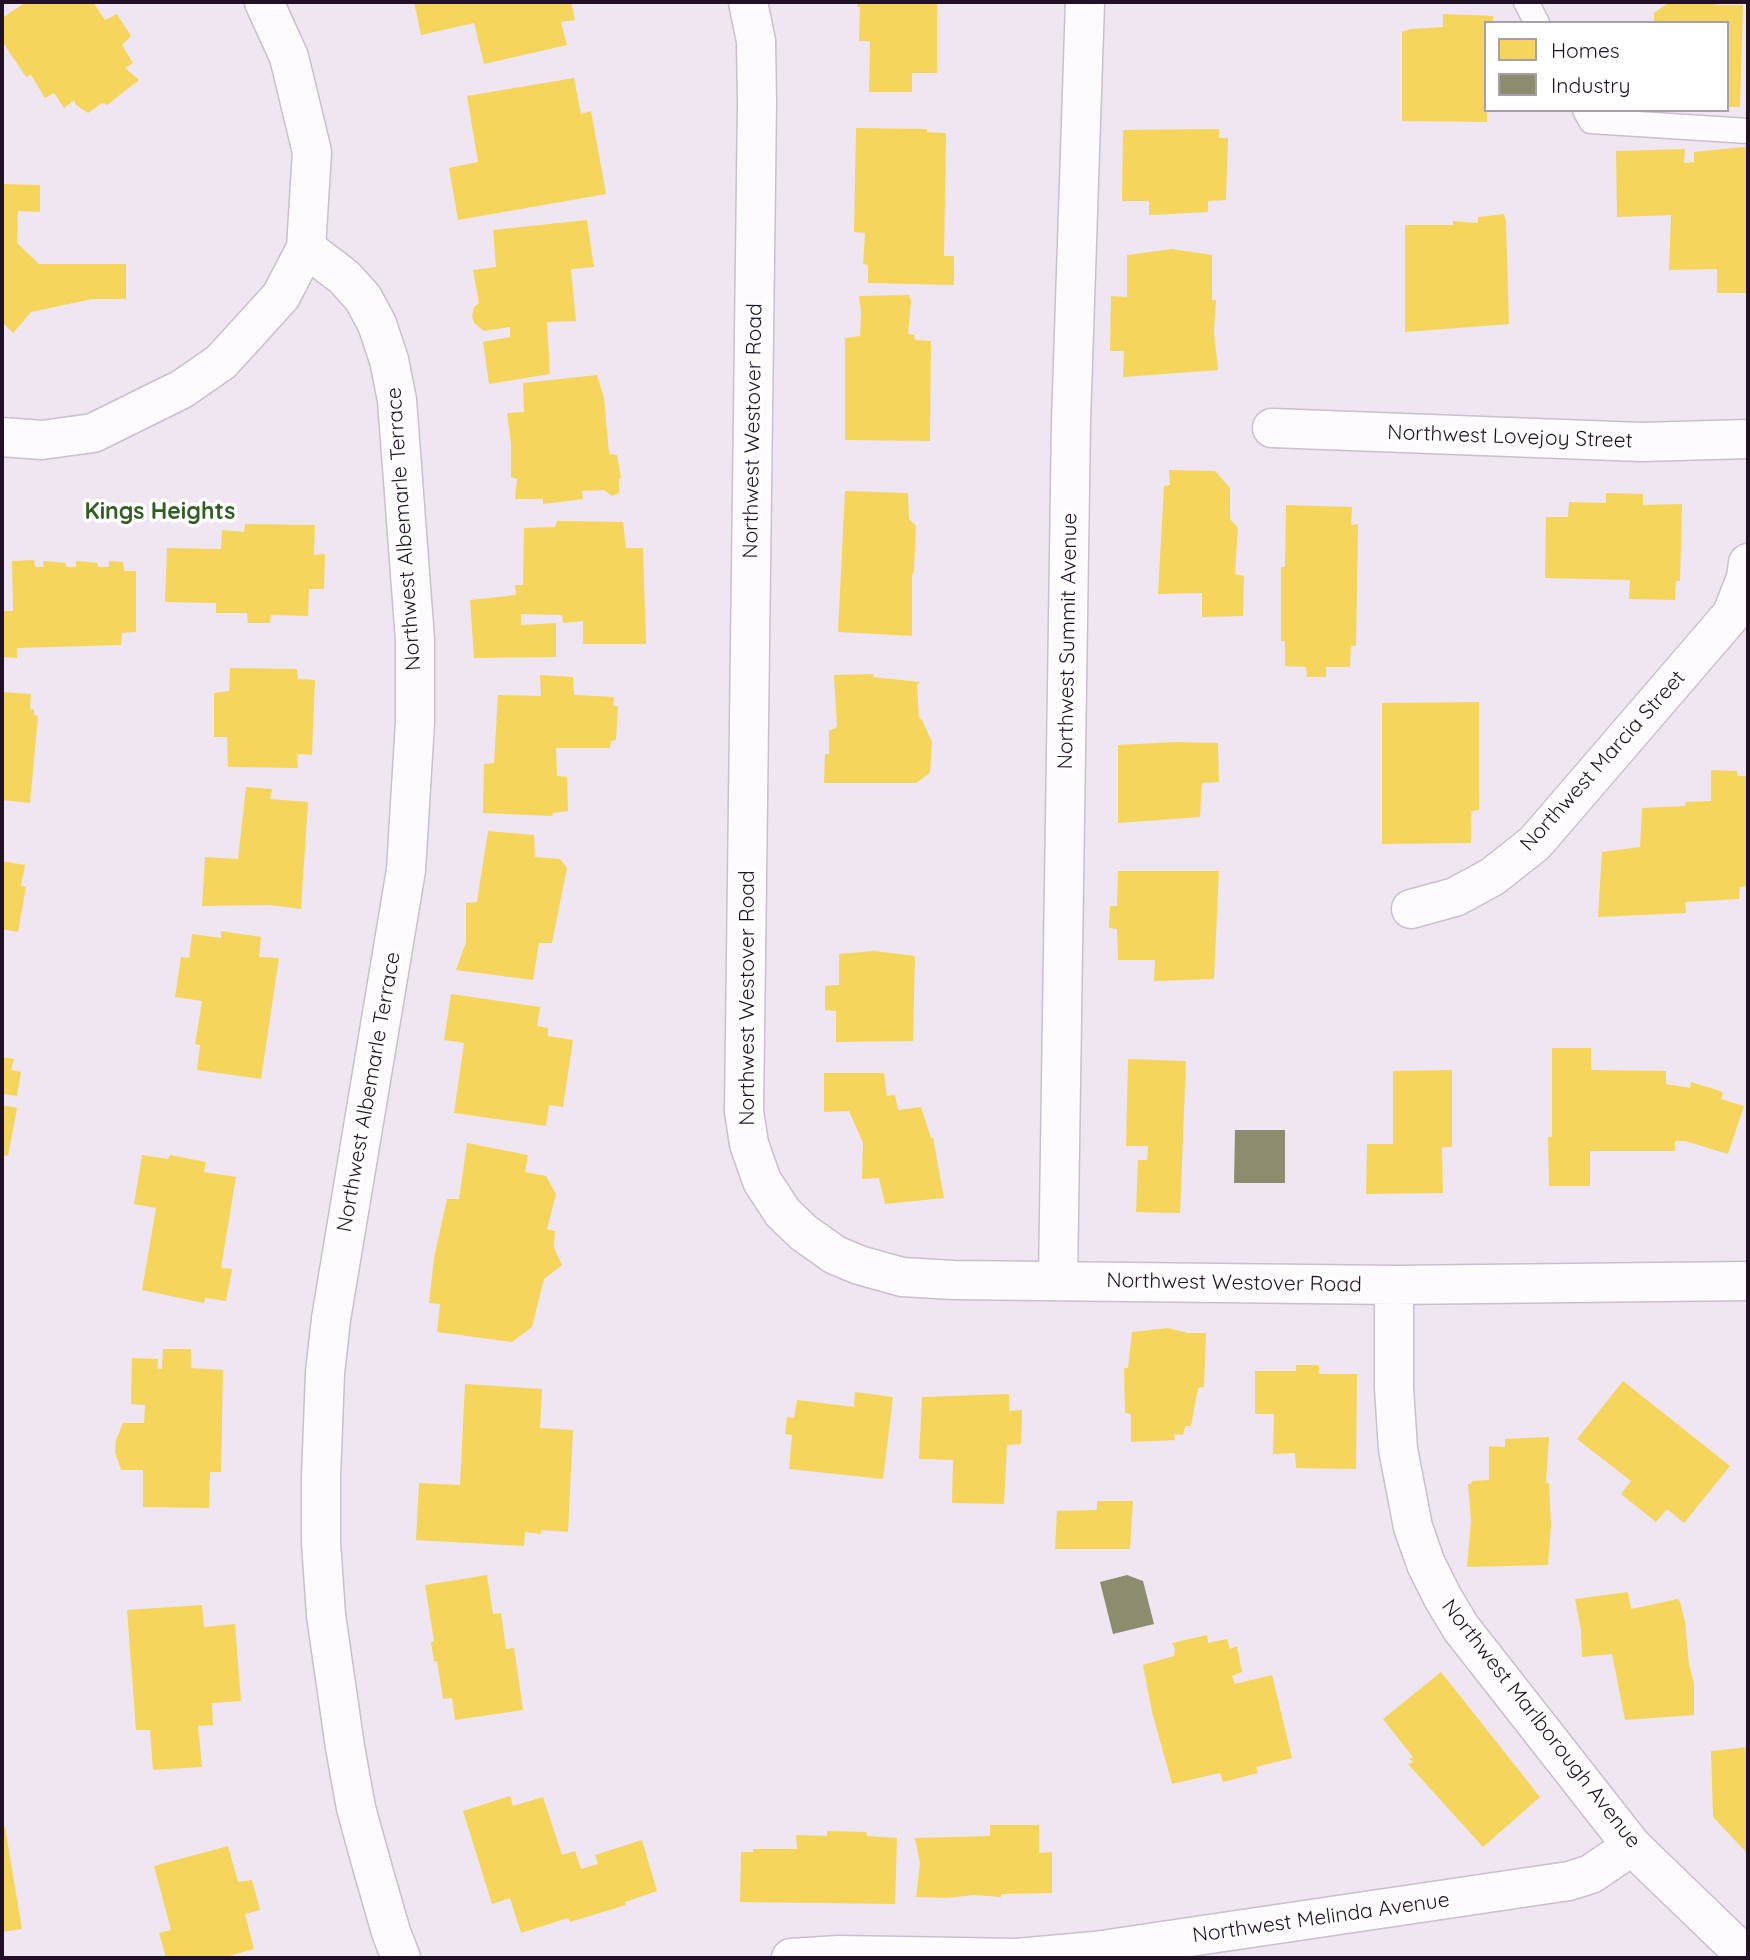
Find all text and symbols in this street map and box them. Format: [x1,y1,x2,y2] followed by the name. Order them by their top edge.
[1484,21,1729,112] legend
[1551,37,1620,63] text: Homes
[1551,72,1630,98] text: Industry
[738,303,768,559] street label: Northwest Westover Road
[382,386,426,672] street label: Northwest Albemarle Terrace
[1387,420,1633,454] street label: Northwest Lovejoy Street
[85,498,235,526] district label: Kings Heights
[1053,512,1083,770] street label: Northwest Summit Avenue
[1515,665,1691,857] street label: Northwest Marcia Street
[735,870,761,1126] street label: Northwest Westover Road
[332,950,406,1234] street label: Northwest Albemarle Terrace
[1106,1268,1362,1298] street label: Northwest Westover Road
[1436,1595,1646,1853] street label: Northwest Marlborough Avenue
[1191,1887,1451,1949] street label: Northwest Melinda Avenue

